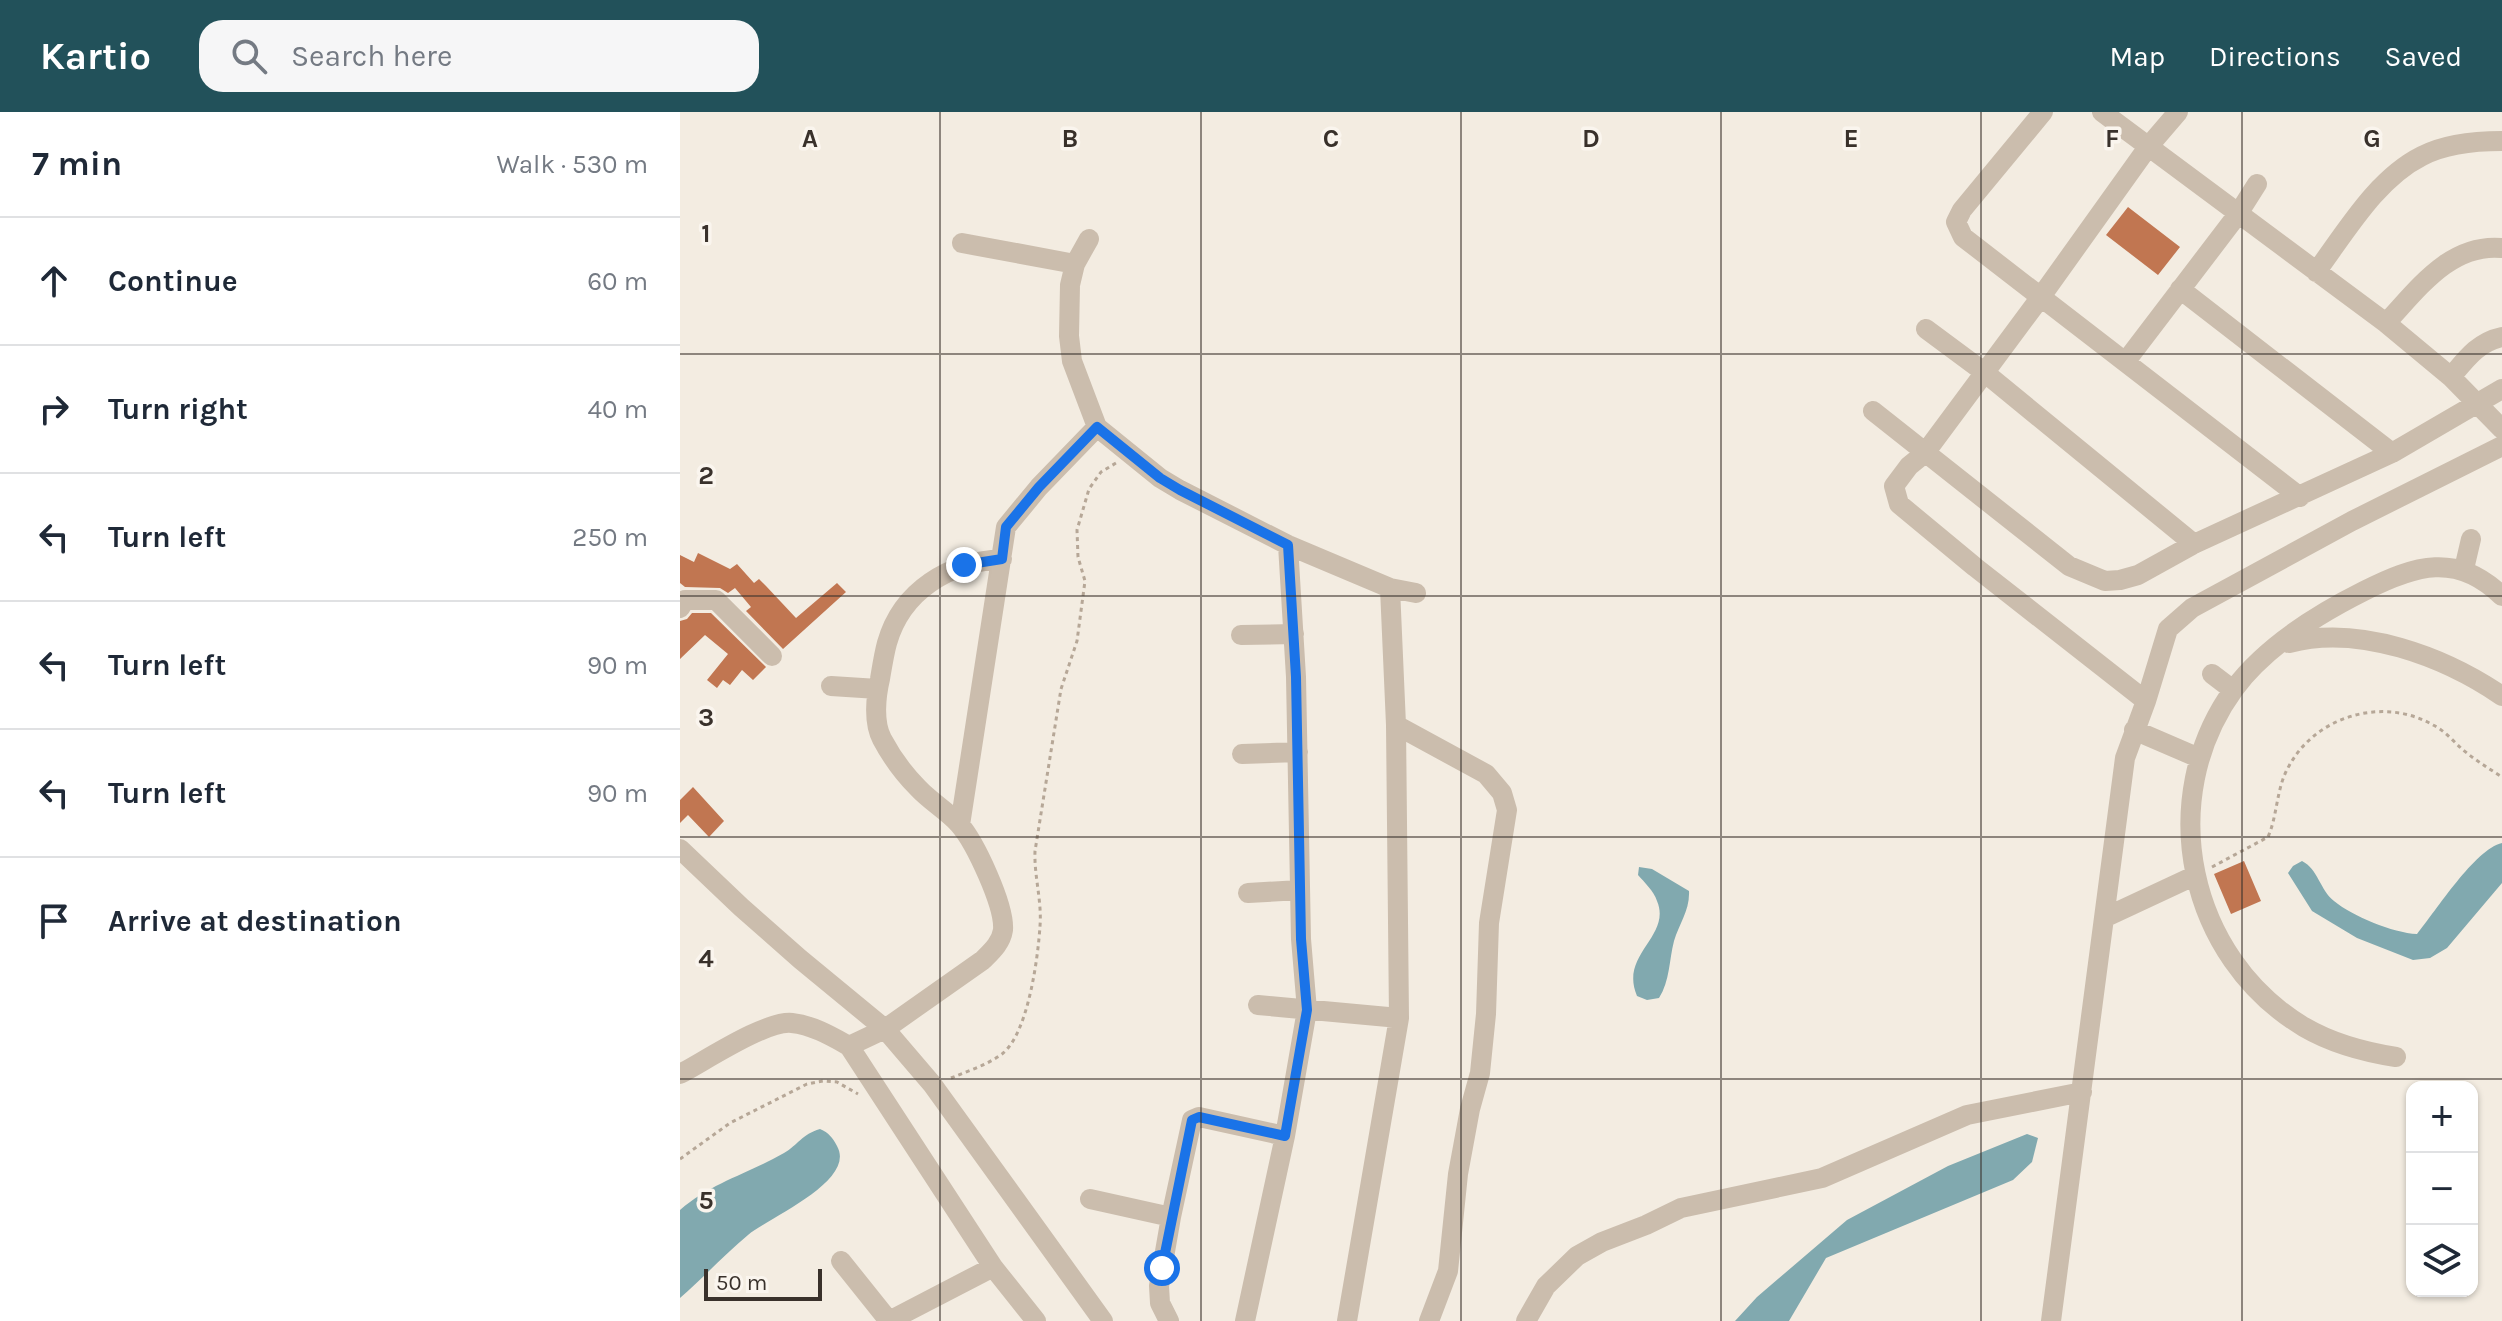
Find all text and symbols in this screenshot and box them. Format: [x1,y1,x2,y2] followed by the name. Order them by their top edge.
[199,20,759,92] search box
[40,34,151,79] text: Kartio
[227,34,271,78] icon: search
[291,38,452,74] text: Search here
[2110,40,2165,73] text: Map
[2209,40,2341,73] text: Directions
[2385,40,2462,73] text: Saved
[802,123,818,154] text: A
[1062,123,1078,154] text: B
[1323,123,1339,154] text: C
[1582,123,1600,154] text: D
[1843,123,1859,154] text: E
[2105,123,2119,154] text: F
[2363,123,2381,154] text: G
[32,144,122,184] text: 7 min
[496,149,648,180] text: Walk · 530 m
[701,218,711,249] text: 1
[32,259,76,303] icon: ahead
[108,263,238,299] text: Continue
[587,266,648,297] text: 60 m
[32,387,76,431] icon: right
[108,391,248,427] text: Turn right
[588,394,648,425] text: 40 m
[698,460,714,491] text: 2
[32,515,76,559] icon: left
[108,519,226,555] text: Turn left
[572,522,648,553] text: 250 m
[946,547,982,583] route end
[32,643,76,687] icon: left
[108,647,226,683] text: Turn left
[587,650,648,681] text: 90 m
[698,702,714,733] text: 3
[32,771,76,815] icon: left
[108,775,226,811] text: Turn left
[587,778,648,809] text: 90 m
[32,899,76,943] icon: arrive
[108,903,402,939] text: Arrive at destination
[698,943,714,974] text: 4
[2406,1081,2478,1297] map controls
[2406,1081,2478,1153] button: +
[2406,1153,2478,1225] button: −
[698,1185,714,1216] text: 5
[2406,1225,2478,1297] button: layers
[1144,1250,1180,1286] route start
[704,1265,822,1301] scale bar
[716,1270,767,1296] text: 50 m

